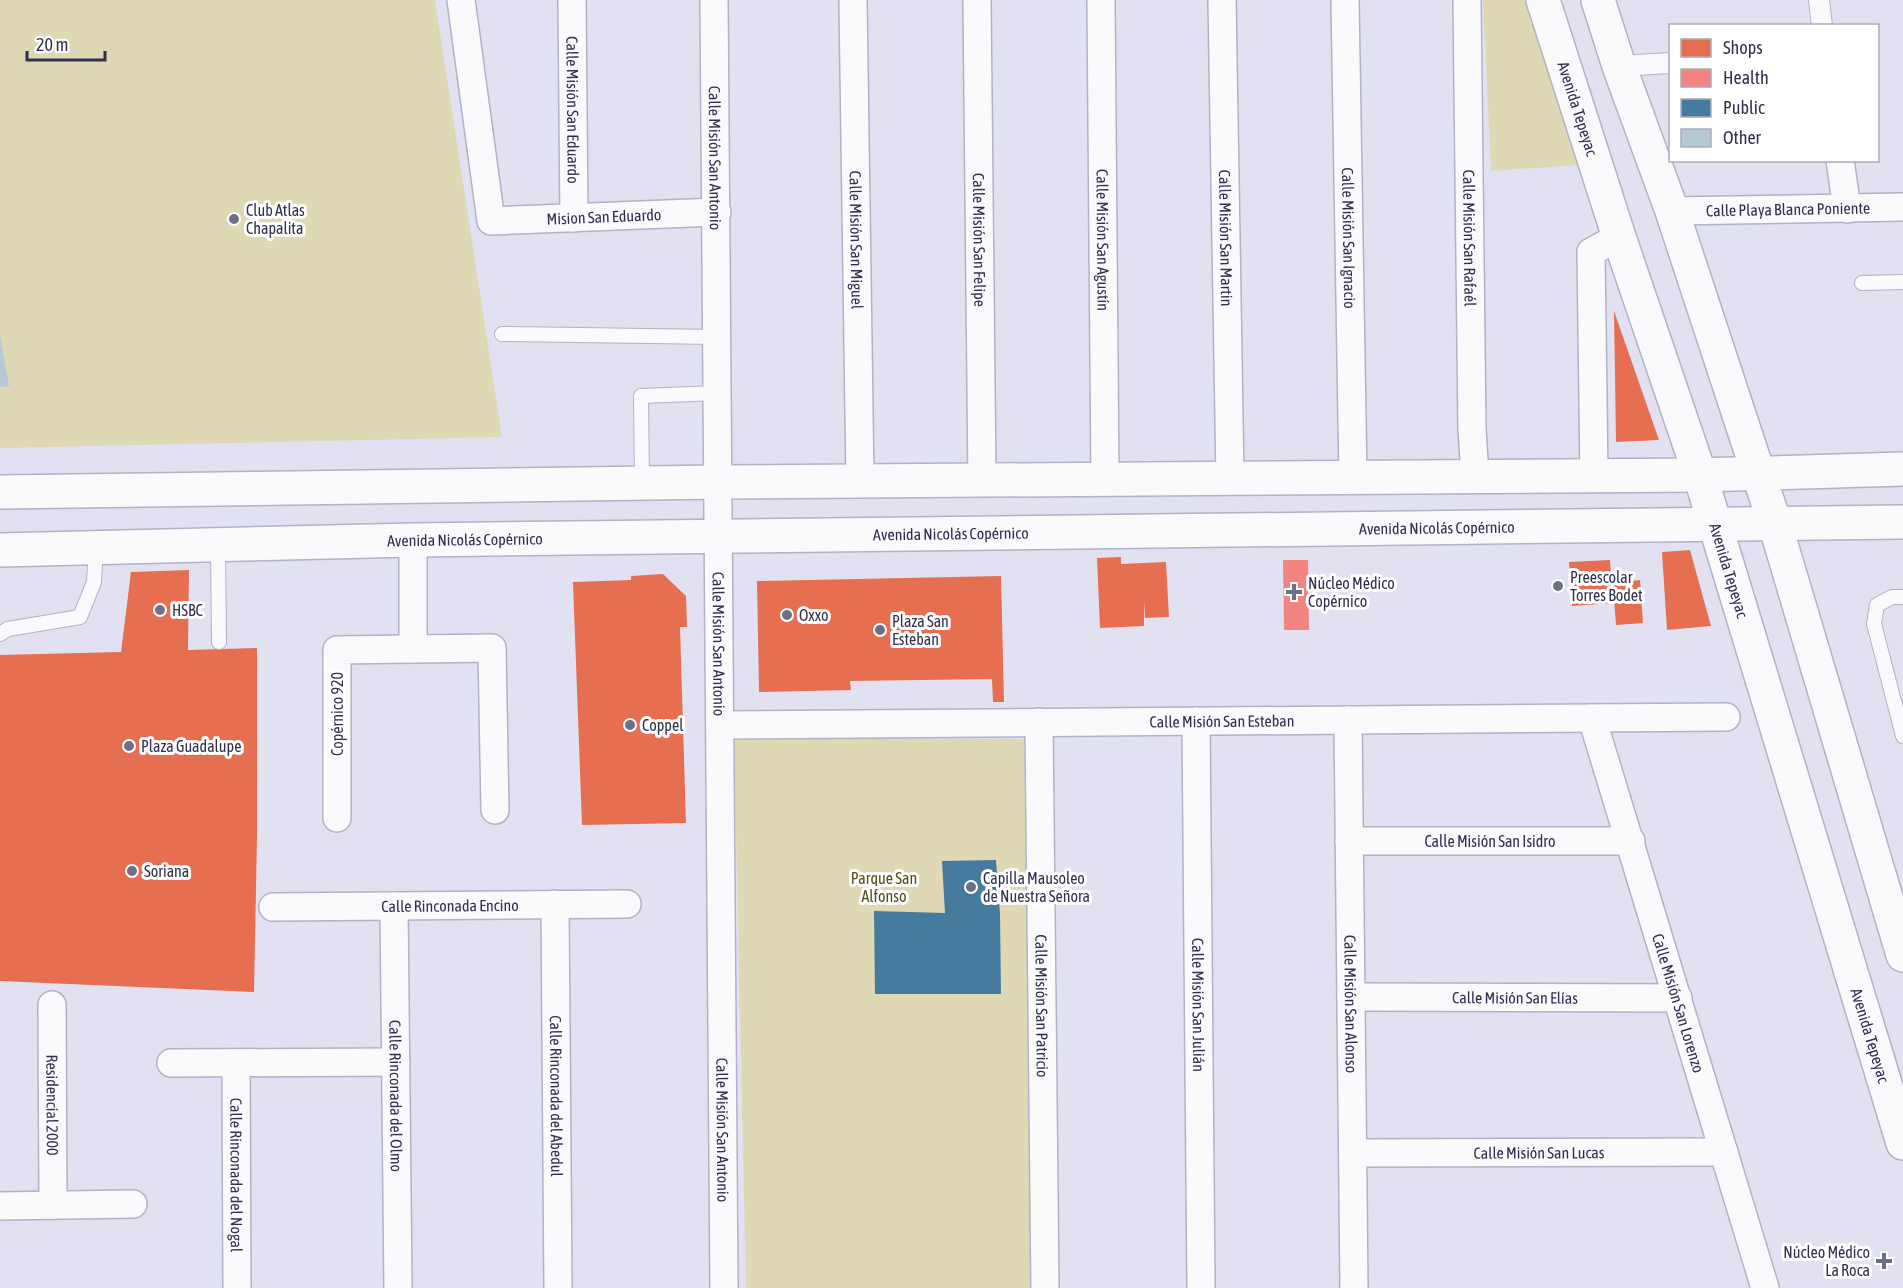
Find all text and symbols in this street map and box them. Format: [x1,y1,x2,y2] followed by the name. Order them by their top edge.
[27,24,105,62] scale bar
[1669,24,1879,162] legend
[36,34,68,55] text: 20 m
[563,36,583,184] street label: Calle Misión San Eduardo
[1723,37,1763,58] text: Shops
[1554,59,1601,158] street label: Avenida Tepeyac
[1723,67,1769,88] text: Health
[706,86,725,230] street label: Calle Misión San Antonio
[1723,97,1765,118] text: Public
[1723,127,1762,148] text: Other
[1339,167,1359,309] street label: Calle Misión San Ignacio
[1093,169,1113,311] street label: Calle Misión San Agustín
[1216,169,1236,306] street label: Calle Misión San Martin
[1460,170,1480,307] street label: Calle Misión San Rafaél
[846,171,867,310] street label: Calle Misión San Miguel
[970,173,989,307] street label: Calle Misión San Felipe
[1706,199,1870,220] street label: Calle Playa Blanca Poniente
[246,201,305,238] place label: Club Atlas Chapalita
[546,205,662,228] street label: Mision San Eduardo
[227,212,241,226] marker: Club Atlas Chapalita
[1359,518,1515,538] street label: Avenida Nicolás Copérnico
[1706,521,1752,620] street label: Avenida Tepeyac
[873,524,1029,543] street label: Avenida Nicolás Copérnico
[387,529,543,550] street label: Avenida Nicolás Copérnico
[1570,568,1643,604] place label: Preescolar Torres Bodet
[709,572,729,716] street label: Calle Misión San Antonio
[1308,574,1395,611] place label: Núcleo Médico Copérnico
[1551,579,1565,593] marker: Preescolar Torres Bodet
[1285,583,1303,601] marker: Núcleo Médico Copérnico
[172,601,203,619] place label: HSBC
[153,603,167,617] marker: HSBC
[799,606,829,624] place label: Oxxo
[780,608,794,622] marker: Oxxo
[892,612,949,648] place label: Plaza San Esteban
[873,623,887,637] marker: Plaza San Esteban
[328,672,347,756] street label: Copérnico 920
[1149,711,1295,731] street label: Calle Misión San Esteban
[642,716,684,735] place label: Coppel
[623,718,637,732] marker: Coppel
[141,737,241,756] place label: Plaza Guadalupe
[122,739,136,753] marker: Plaza Guadalupe
[1424,832,1556,850] street label: Calle Misión San Isidro
[144,862,189,880] place label: Soriana
[125,864,139,878] marker: Soriana
[851,869,917,905] park label: Parque San Alfonso
[983,869,1090,905] place label: Capilla Mausoleo de Nuestra Señora
[964,880,978,894] marker: Capilla Mausoleo de Nuestra Señora
[381,896,519,915] street label: Calle Rinconada Encino
[1649,931,1708,1075] street label: Calle Misión San Lorenzo
[1032,934,1052,1078] street label: Calle Misión San Patricio
[1341,935,1361,1073] street label: Calle Misión San Alonso
[1189,938,1208,1072] street label: Calle Misión San Julián
[1847,986,1893,1085] street label: Avenida Tepeyac
[1452,988,1578,1007] street label: Calle Misión San Elías
[547,1015,566,1177] street label: Calle Rinconada del Abedul
[386,1020,406,1172] street label: Calle Rinconada del Olmo
[43,1055,62,1155] street label: Residencial 2000
[713,1058,732,1202] street label: Calle Misión San Antonio
[227,1098,246,1253] street label: Calle Rinconada del Nogal
[1474,1143,1605,1162] street label: Calle Misión San Lucas
[1783,1243,1870,1279] place label: Núcleo Médico La Roca
[1875,1252,1893,1270] marker: Núcleo Médico La Roca

